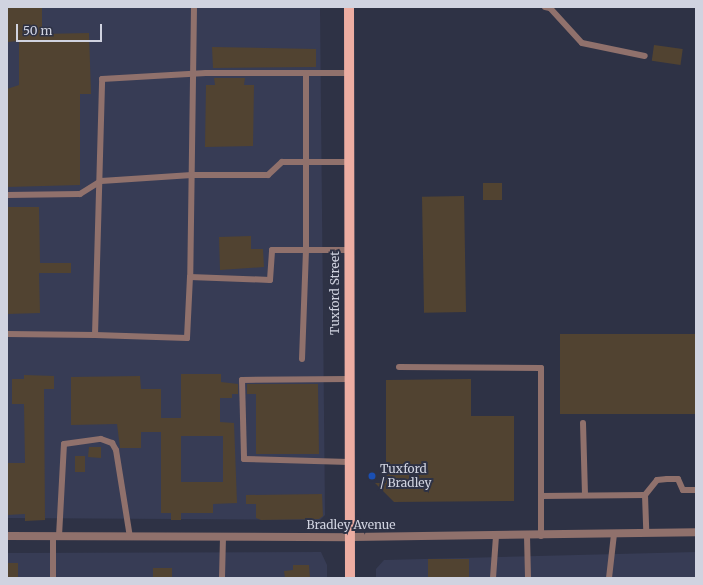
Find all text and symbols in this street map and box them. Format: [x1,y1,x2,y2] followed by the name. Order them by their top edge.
[18,16,104,42] scale bar
[23,23,52,38] text: 50 m
[328,251,342,335] street label: Tuxford Street
[380,462,432,490] place label: Tuxford / Bradley
[367,471,377,481] marker: Tuxford / Bradley
[307,518,395,532] street label: Bradley Avenue

